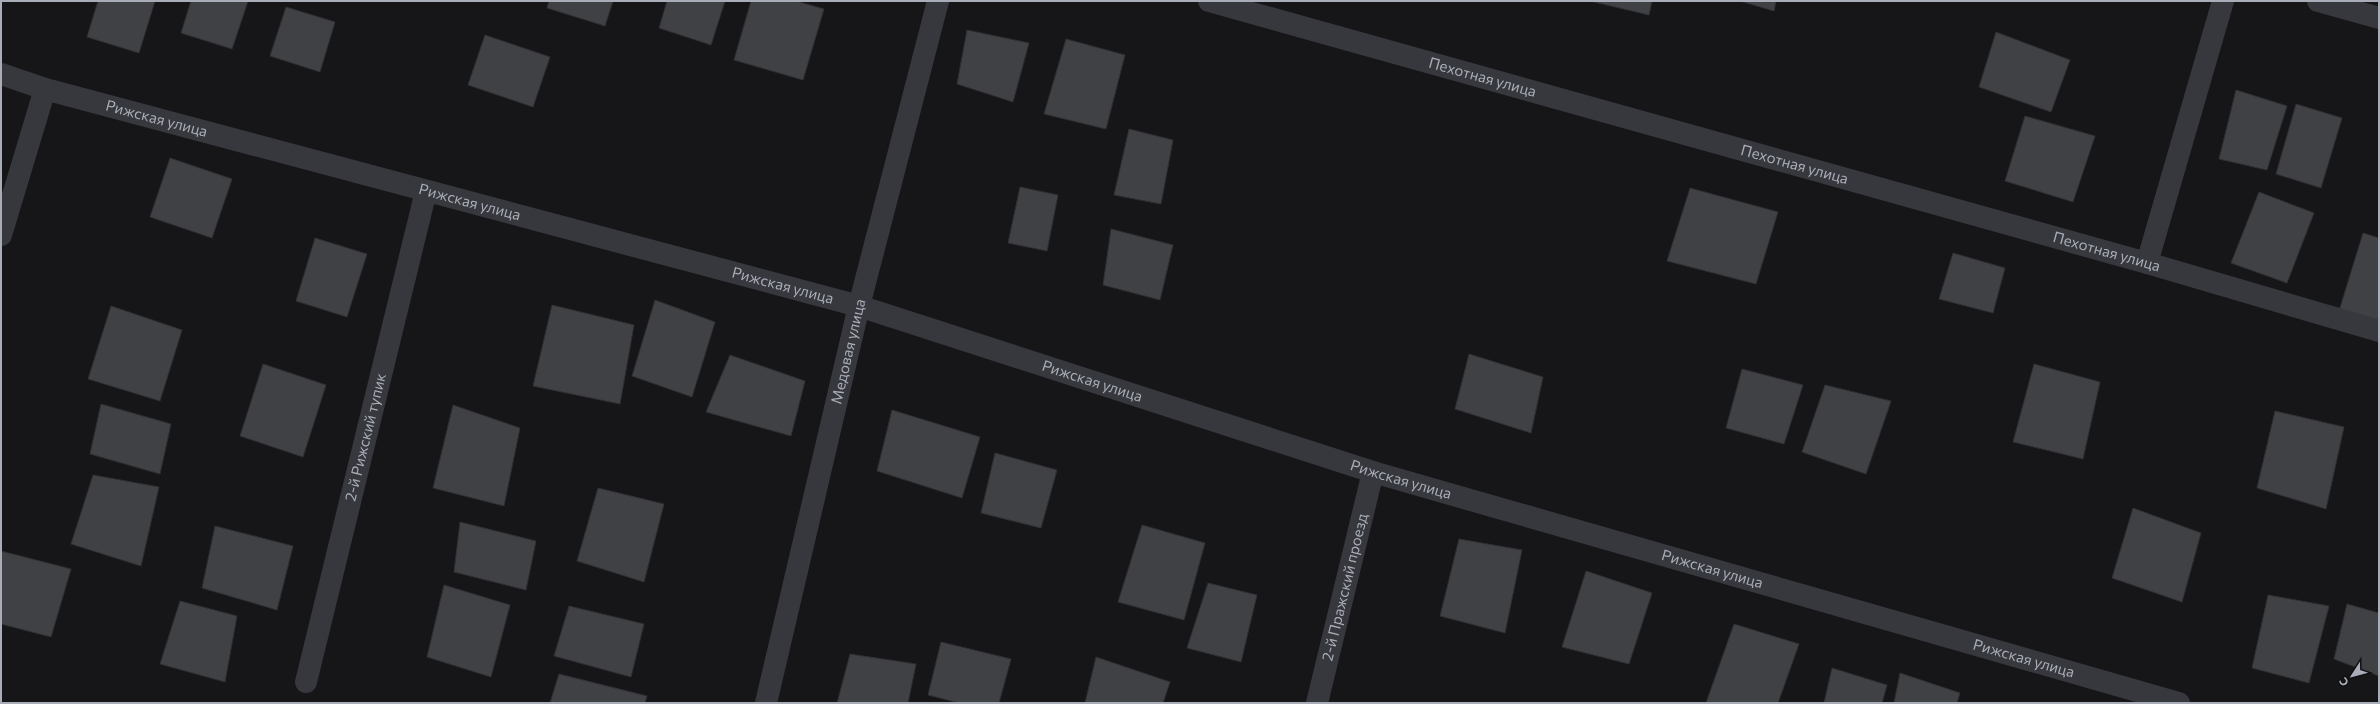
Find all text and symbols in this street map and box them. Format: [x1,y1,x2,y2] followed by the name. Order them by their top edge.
[1427,53,1539,100] street label: Пехотная улица
[104,96,210,140] street label: Рижская улица
[1739,140,1851,187] street label: Пехотная улица
[417,179,523,223] street label: Рижская улица
[2051,227,2163,274] street label: Пехотная улица
[730,263,836,307] street label: Рижская улица
[826,297,869,406] street label: Медовая улица
[1040,356,1145,405] street label: Рижская улица
[341,371,389,503] street label: 2-й Рижский тупик
[1348,455,1454,502] street label: Рижская улица
[1317,511,1371,663] street label: 2-й Пражский проезд
[1660,545,1765,591] street label: Рижская улица
[1971,634,2077,681] street label: Рижская улица
[2332,656,2372,696] north arrow
[2336,675,2351,689] text: С

